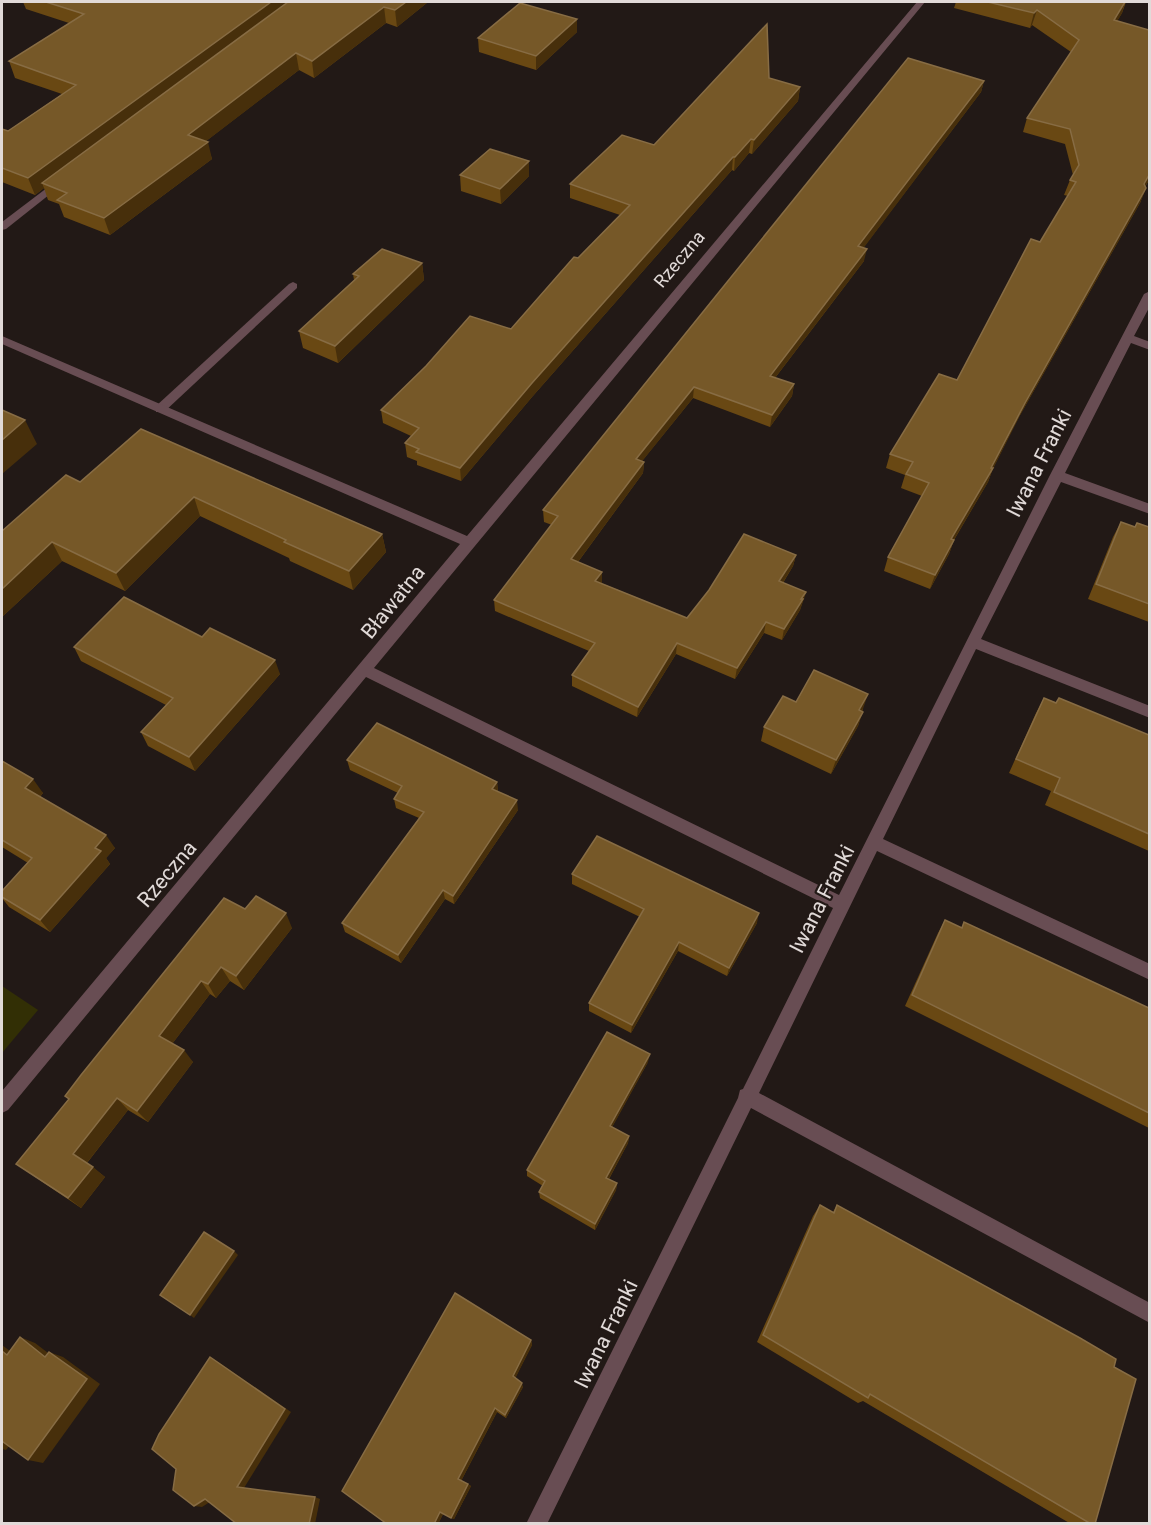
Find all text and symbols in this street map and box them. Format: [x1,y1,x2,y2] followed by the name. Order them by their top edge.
[649,226,709,292] street label: Rzeczna
[1002,405,1076,521] street label: Iwana Franki
[356,561,430,643] street label: Bławatna
[132,836,202,912] street label: Rzeczna
[785,841,859,957] street label: Iwana Franki
[569,1276,643,1392] street label: Iwana Franki

